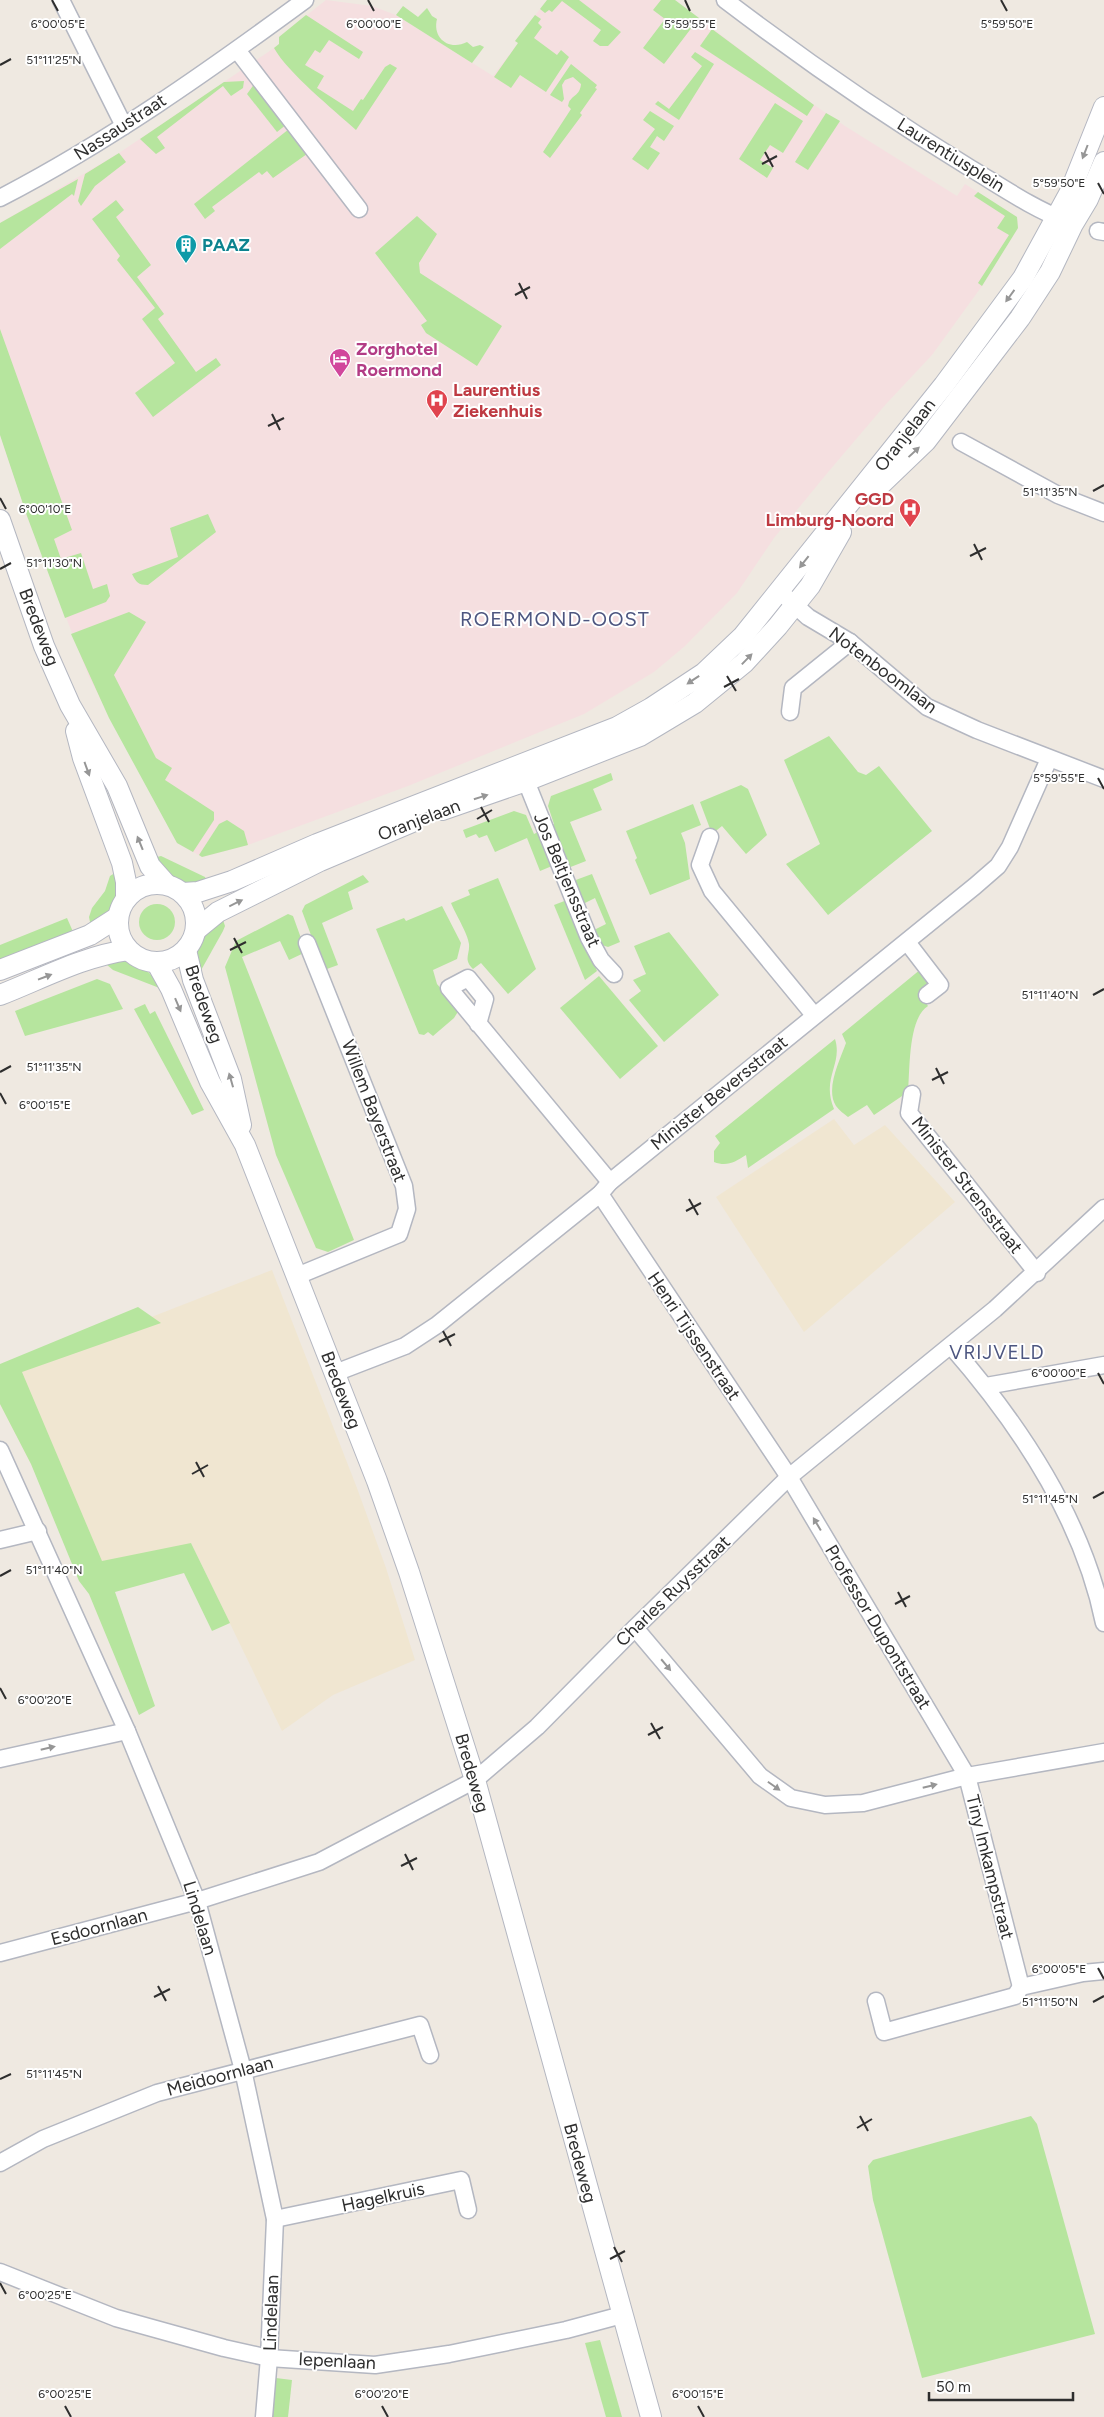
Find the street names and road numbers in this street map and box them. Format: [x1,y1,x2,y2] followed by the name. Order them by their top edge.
[70,89,170,165] street label: Nassaustraat
[893,113,1009,197] street label: Laurentiusplein
[870,394,940,476] street label: Oranjelaan
[14,585,64,669] street label: Bredeweg
[824,622,942,718] street label: Notenboomlaan
[375,794,463,846] street label: Oranjelaan
[529,810,605,951] street label: Jos Beltjensstraat
[180,962,228,1046] street label: Bredeweg
[646,1031,792,1155] street label: Minister Beversstraat
[337,1037,411,1185] street label: Willem Bayerstraat
[907,1112,1027,1258] street label: Minister Strensstraat
[643,1268,745,1405] street label: Henri Tijssenstraat
[316,1348,366,1432] street label: Bredeweg
[611,1531,735,1651] street label: Charles Ruysstraat
[820,1541,936,1713] street label: Professor Dupontstraat
[450,1731,494,1815] street label: Bredeweg
[961,1792,1019,1942] street label: Tiny Imkampstraat
[178,1878,222,1958] street label: Lindelaan
[48,1904,150,1950] street label: Esdoornlaan
[164,2051,276,2101] street label: Meidoornlaan
[559,2121,601,2205] street label: Bredeweg
[339,2177,427,2217] street label: Hagelkruis
[259,2274,283,2352] street label: Lindelaan
[298,2348,376,2374] street label: Iepenlaan

